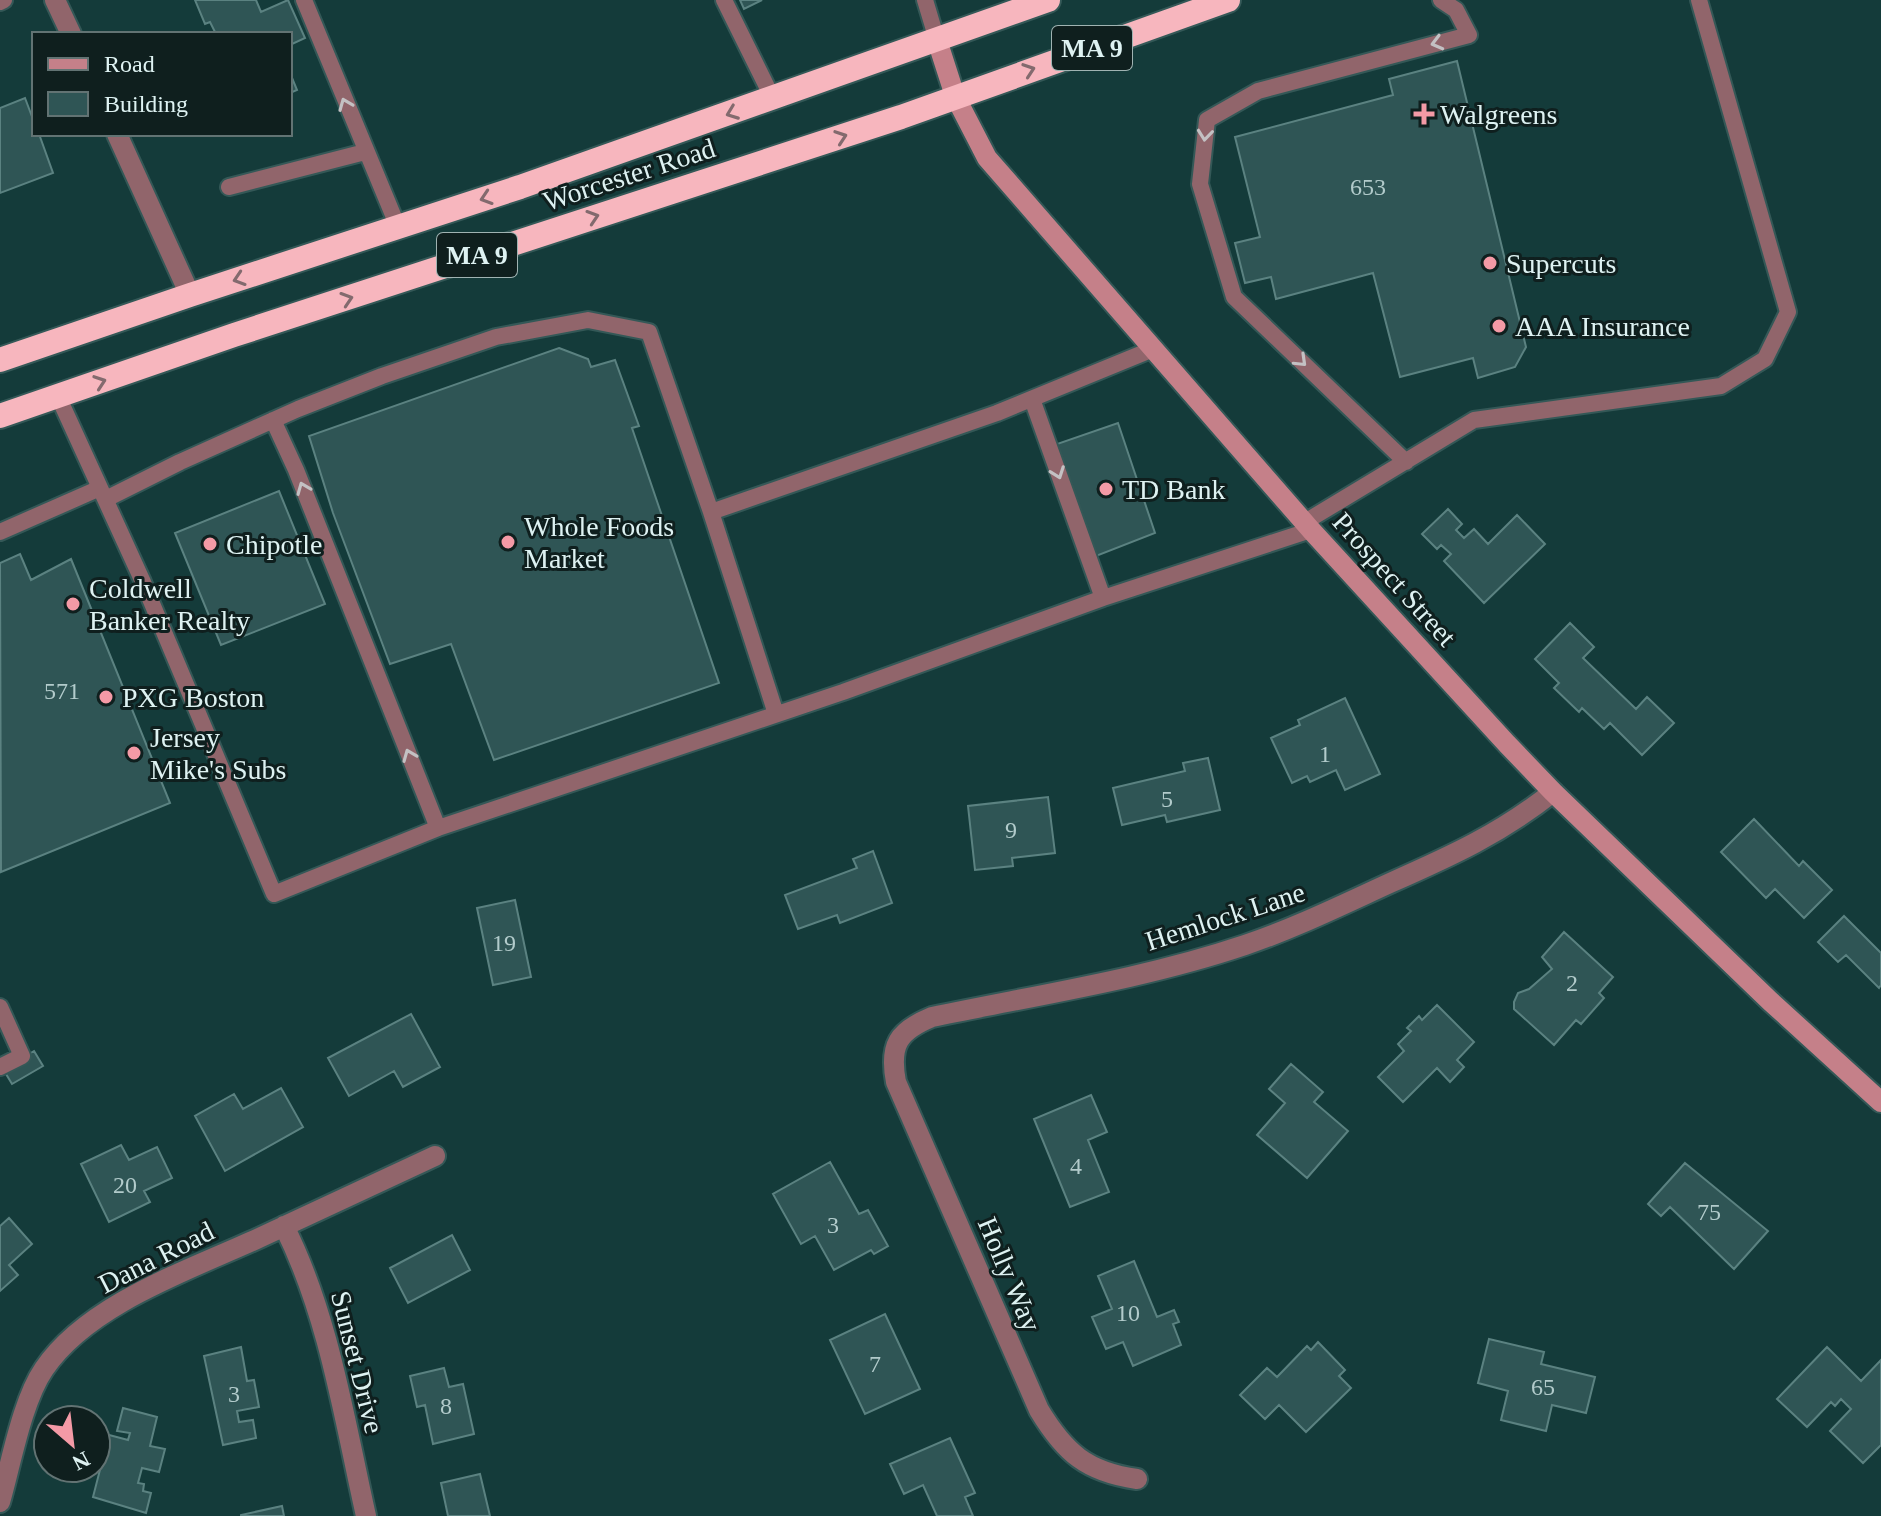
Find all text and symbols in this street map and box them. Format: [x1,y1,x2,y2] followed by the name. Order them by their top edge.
[1052,26,1132,70] road number: MA 9
[32,32,292,136] legend
[1431,34,1445,50] one-way arrow
[104,51,155,77] text: Road
[1021,64,1035,80] one-way arrow
[104,91,188,117] text: Building
[339,98,355,112] one-way arrow
[1440,99,1557,130] place label: Walgreens
[726,103,740,120] one-way arrow
[1415,105,1433,123] marker: Walgreens
[1197,129,1214,142] one-way arrow
[833,130,847,146] one-way arrow
[539,132,719,217] street label: Worcester Road
[1350,174,1386,200] house number: 653
[480,189,494,205] one-way arrow
[586,211,600,227] one-way arrow
[437,233,517,277] road number: MA 9
[1506,248,1616,279] place label: Supercuts
[1481,254,1499,272] marker: Supercuts
[233,269,247,285] one-way arrow
[339,292,353,308] one-way arrow
[1515,311,1690,342] place label: AAA Insurance
[1490,317,1508,335] marker: AAA Insurance
[1292,352,1306,367] one-way arrow
[92,375,106,391] one-way arrow
[1048,465,1064,479] one-way arrow
[1122,474,1225,505] place label: TD Bank
[1097,480,1115,498] marker: TD Bank
[296,482,313,496] one-way arrow
[1327,506,1463,653] street label: Prospect Street
[524,511,674,574] place label: Whole Foods Market
[226,529,322,560] place label: Chipotle
[499,533,517,551] marker: Whole Foods Market
[201,535,219,553] marker: Chipotle
[89,573,250,636] place label: Coldwell Banker Realty
[64,595,82,613] marker: Coldwell Banker Realty
[44,678,80,704] house number: 571
[122,682,264,713] place label: PXG Boston
[97,688,115,706] marker: PXG Boston
[150,722,287,785] place label: Jersey Mike's Subs
[1319,741,1331,767] house number: 1
[125,744,143,762] marker: Jersey Mike's Subs
[403,749,419,763] one-way arrow
[1161,786,1173,812] house number: 5
[1005,817,1017,843] house number: 9
[1142,876,1309,957] street label: Hemlock Lane
[492,930,516,956] house number: 19
[1566,970,1578,996] house number: 2
[1070,1153,1082,1179] house number: 4
[113,1172,137,1198] house number: 20
[1697,1199,1721,1225] house number: 75
[827,1212,839,1238] house number: 3
[972,1212,1047,1336] street label: Holly Way
[93,1215,219,1300] street label: Dana Road
[325,1288,390,1436] street label: Sunset Drive
[1116,1300,1140,1326] house number: 10
[869,1351,881,1377] house number: 7
[1531,1374,1555,1400] house number: 65
[228,1381,240,1407] house number: 3
[440,1393,452,1419] house number: 8
[32,1404,112,1484] north arrow
[68,1446,94,1476] text: N

